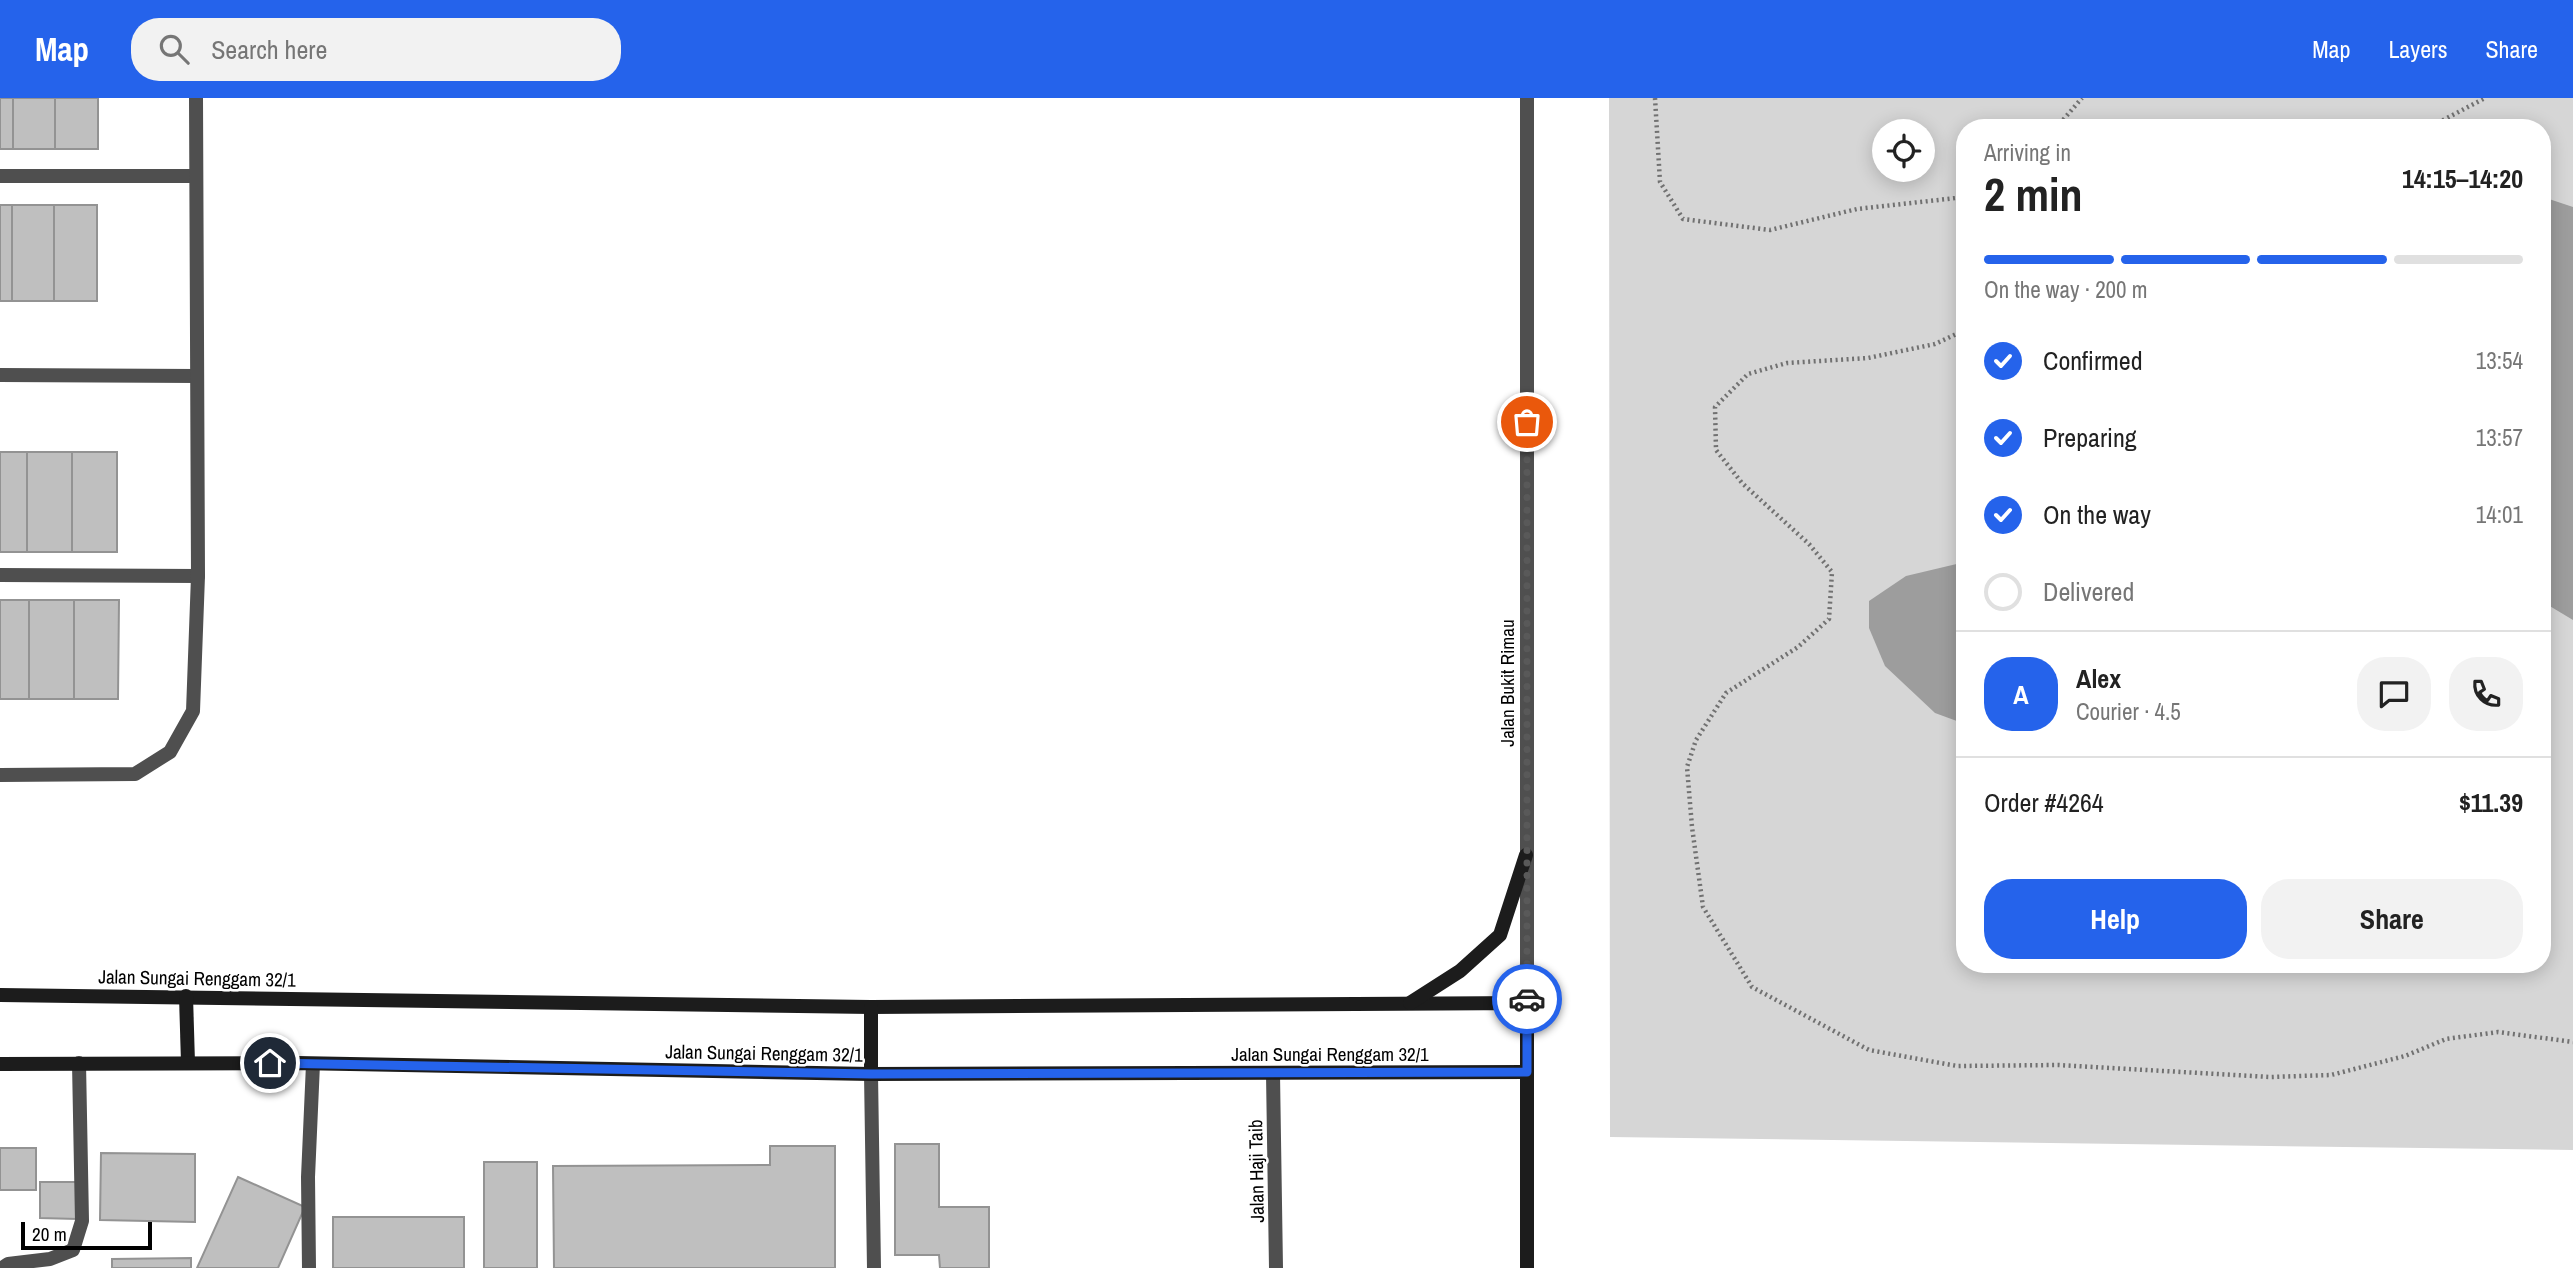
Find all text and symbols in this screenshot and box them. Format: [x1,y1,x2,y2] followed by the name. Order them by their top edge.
[131,18,621,81] search box
[35,27,89,71] text: Map
[155,30,193,68] icon: search
[211,32,327,67] text: Search here
[2312,33,2350,65] text: Map
[2388,33,2447,65] text: Layers
[2485,33,2538,65] text: Share
[1872,119,1935,182] map controls
[1872,119,1935,182] button: locate
[1984,137,2071,168] text: Arriving in
[2402,161,2523,196] text: 14:15–14:20
[1984,163,2083,225] text: 2 min
[1984,274,2148,305] text: On the way · 200 m
[1984,342,2022,380] icon: check
[2043,343,2143,378] text: Confirmed
[2476,345,2523,376] text: 13:54
[1497,392,1557,452] pin
[1508,403,1546,441] icon: bag
[1984,419,2022,457] icon: check
[2043,420,2137,455] text: Preparing
[2476,422,2523,453] text: 13:57
[1984,496,2022,534] icon: check
[2043,497,2151,532] text: On the way
[2476,499,2523,530] text: 14:01
[2043,574,2134,609] text: Delivered
[1494,619,1520,747] street label: Jalan Bukit Rimau
[2357,657,2431,731] button: chat
[2449,657,2523,731] button: phone
[2076,661,2121,696] text: Alex
[2013,677,2029,712] text: A
[2076,696,2181,727] text: Courier · 4.5
[1984,785,2104,820] text: Order #4264
[2459,785,2523,820] text: $11.39
[1984,879,2247,959] button: Help
[2261,879,2523,959] button: Share
[98,963,296,993] street label: Jalan Sungai Renggam 32/1
[1492,964,1562,1034] courier
[1508,980,1546,1018] icon: car
[240,1033,300,1093] pin
[665,1038,863,1068] street label: Jalan Sungai Renggam 32/1
[1231,1041,1429,1067] street label: Jalan Sungai Renggam 32/1
[251,1044,289,1082] icon: home
[1242,1119,1270,1223] street label: Jalan Haji Taib
[21,1219,152,1251] scale bar
[32,1221,67,1247] text: 20 m

